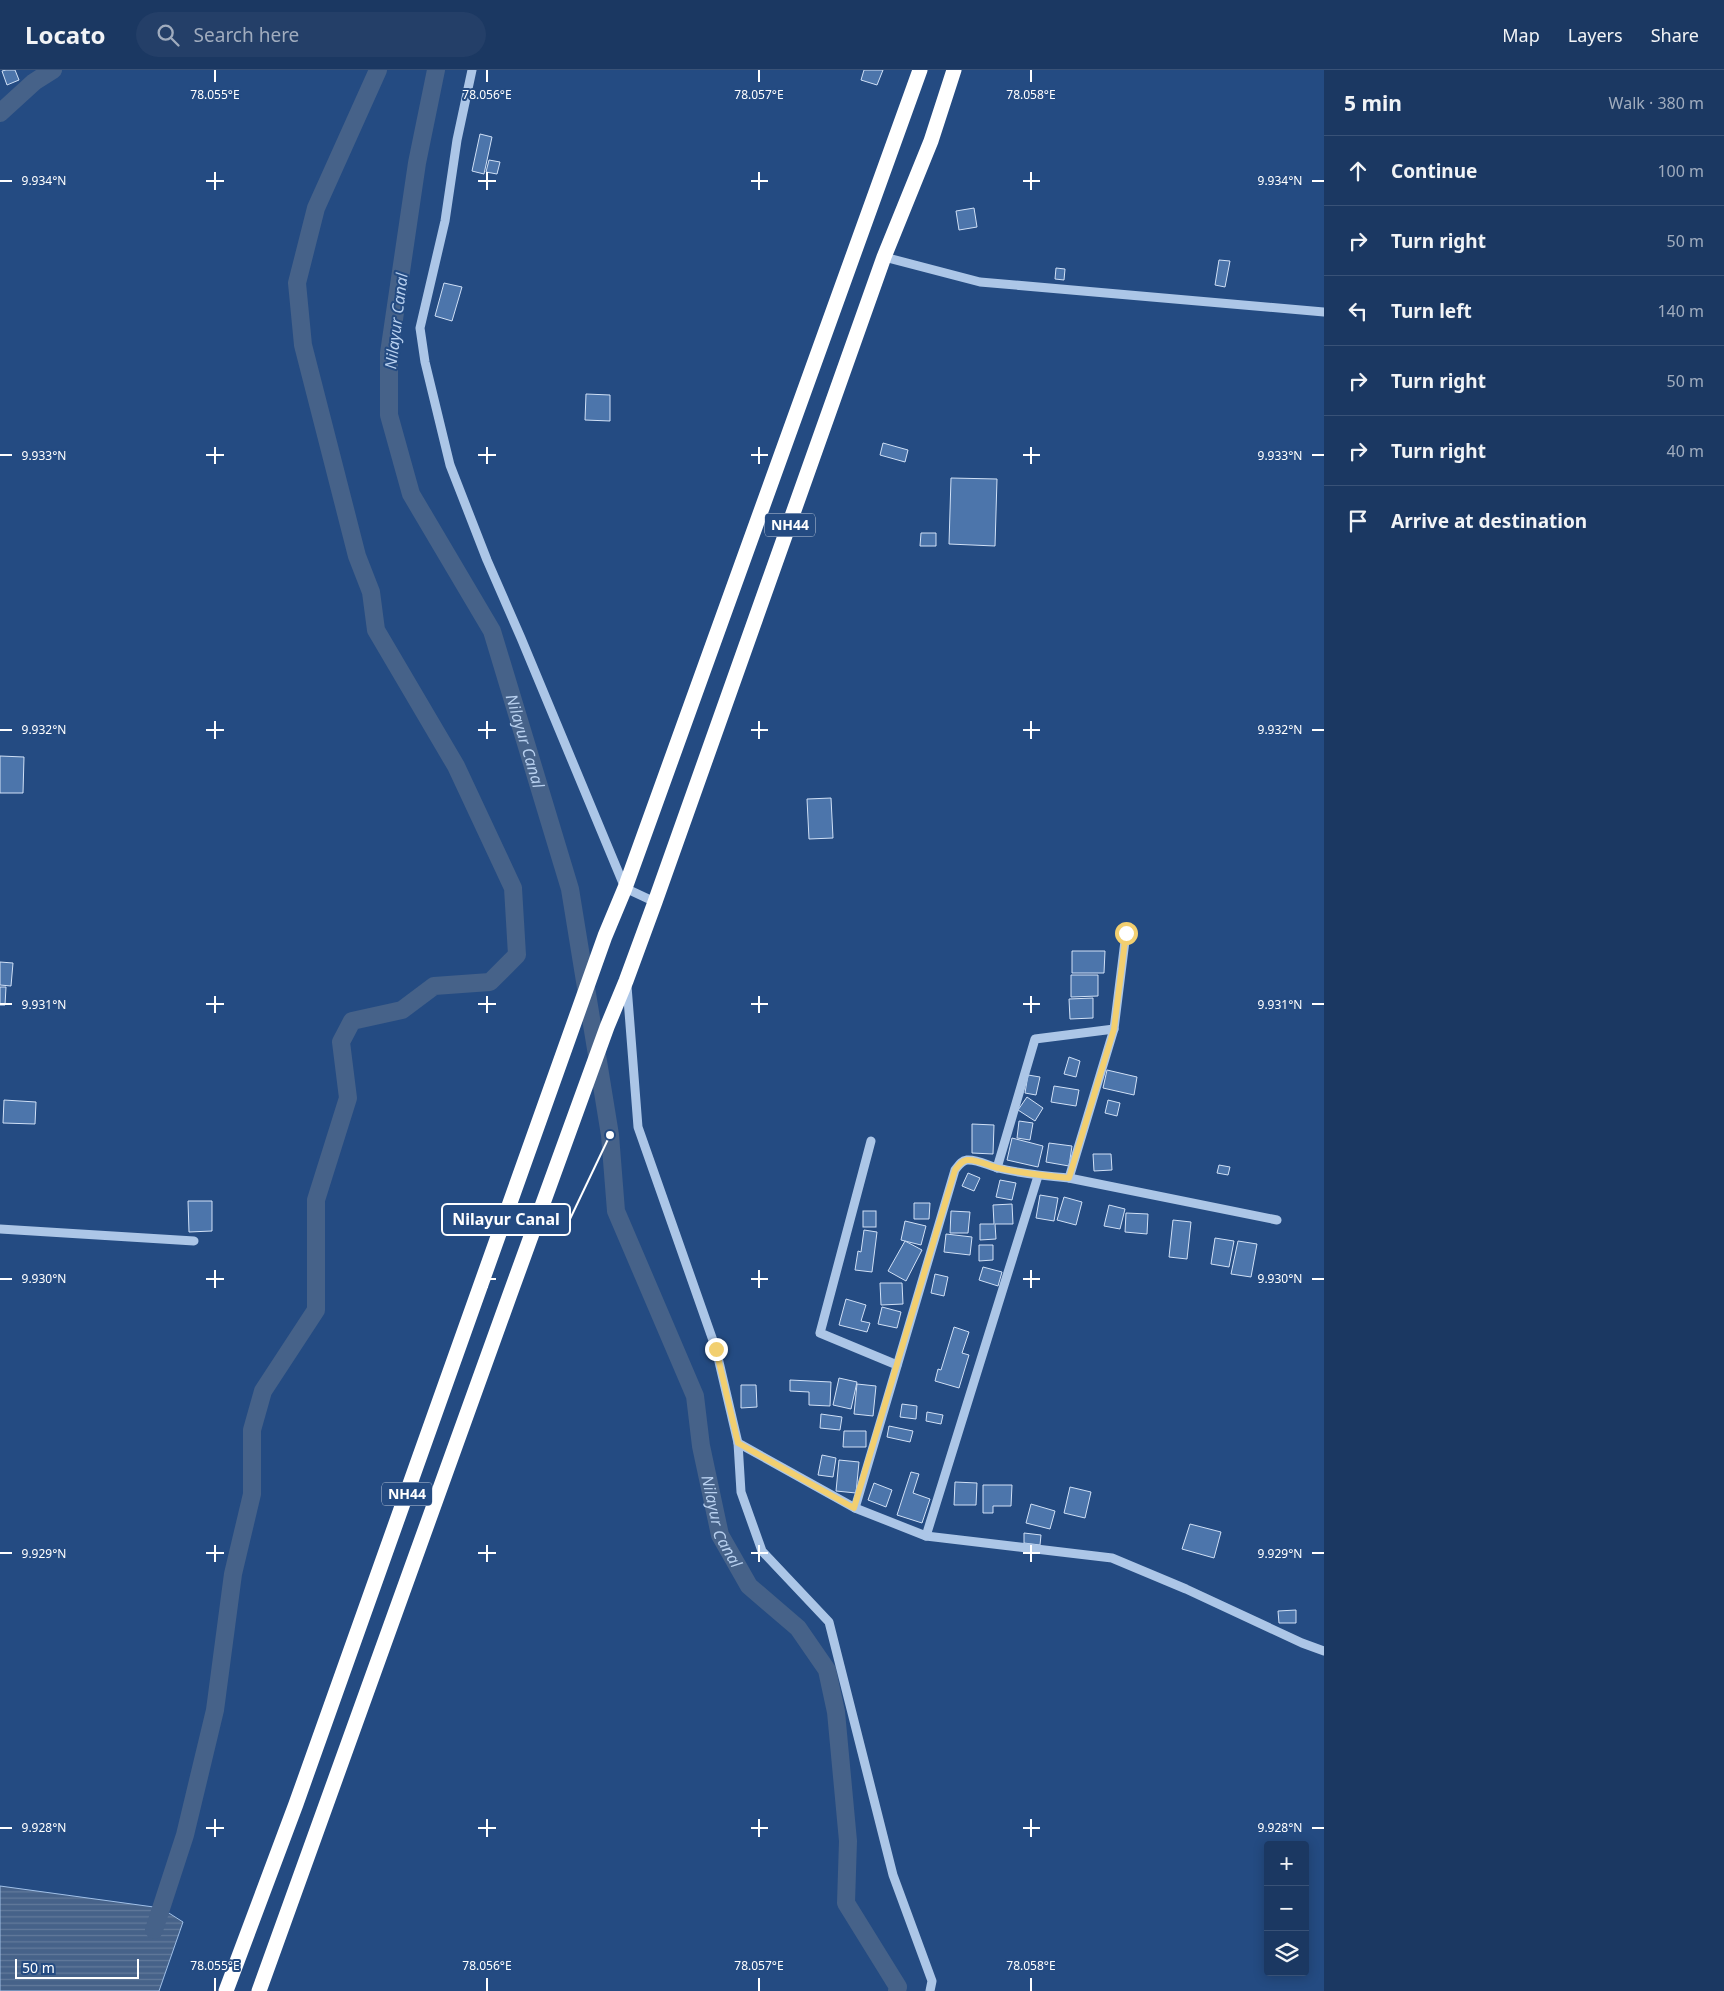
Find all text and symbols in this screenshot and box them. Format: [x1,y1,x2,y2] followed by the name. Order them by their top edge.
[136,12,486,57] search box
[25,18,106,51] text: Locato
[154,21,182,49] icon: search
[194,22,299,48] text: Search here
[1502,23,1540,47] text: Map
[1568,23,1623,47] text: Layers
[1651,23,1699,47] text: Share
[190,86,240,103] text: 78.055°E
[462,86,512,103] text: 78.056°E
[734,86,784,103] text: 78.057°E
[1006,86,1056,103] text: 78.058°E
[1344,89,1402,117] text: 5 min
[1609,92,1704,114] text: Walk · 380 m
[1344,157,1372,185] icon: ahead
[1391,158,1477,184] text: Continue
[1657,160,1704,182] text: 100 m
[22,172,66,189] text: 9.934°N
[1258,172,1302,189] text: 9.934°N
[1344,227,1372,255] icon: right
[1391,228,1486,254] text: Turn right
[1667,230,1704,252] text: 50 m
[379,271,413,370] water label: Nilayur Canal
[1344,297,1372,325] icon: left
[1391,298,1472,324] text: Turn left
[1657,300,1704,322] text: 140 m
[1344,367,1372,395] icon: right
[1391,368,1486,394] text: Turn right
[1667,370,1704,392] text: 50 m
[1344,437,1372,465] icon: right
[1391,438,1486,464] text: Turn right
[1667,440,1704,462] text: 40 m
[22,447,66,464] text: 9.933°N
[1258,447,1302,464] text: 9.933°N
[1344,507,1372,535] icon: arrive
[1391,508,1587,534] text: Arrive at destination
[765,514,815,536] road number: NH44
[501,691,550,791] water label: Nilayur Canal
[22,721,66,738] text: 9.932°N
[1258,721,1302,738] text: 9.932°N
[1115,922,1138,945] route start
[22,996,66,1013] text: 9.931°N
[1258,996,1302,1013] text: 9.931°N
[442,1204,570,1235] callout: Nilayur Canal
[452,1208,560,1230] text: Nilayur Canal
[22,1270,66,1287] text: 9.930°N
[1258,1270,1302,1287] text: 9.930°N
[705,1338,728,1361] route end
[696,1473,748,1572] water label: Nilayur Canal
[382,1482,432,1506] road number: NH44
[22,1545,66,1562] text: 9.929°N
[1258,1545,1302,1562] text: 9.929°N
[22,1819,66,1836] text: 9.928°N
[1258,1819,1302,1836] text: 9.928°N
[1264,1841,1309,1976] map controls
[1264,1841,1309,1886] button: +
[1264,1886,1309,1931] button: −
[1264,1931,1309,1976] button: layers
[15,1956,139,1979] scale bar
[190,1957,240,1974] text: 78.055°E
[462,1957,512,1974] text: 78.056°E
[734,1957,784,1974] text: 78.057°E
[1006,1957,1056,1974] text: 78.058°E
[22,1958,55,1977] text: 50 m

